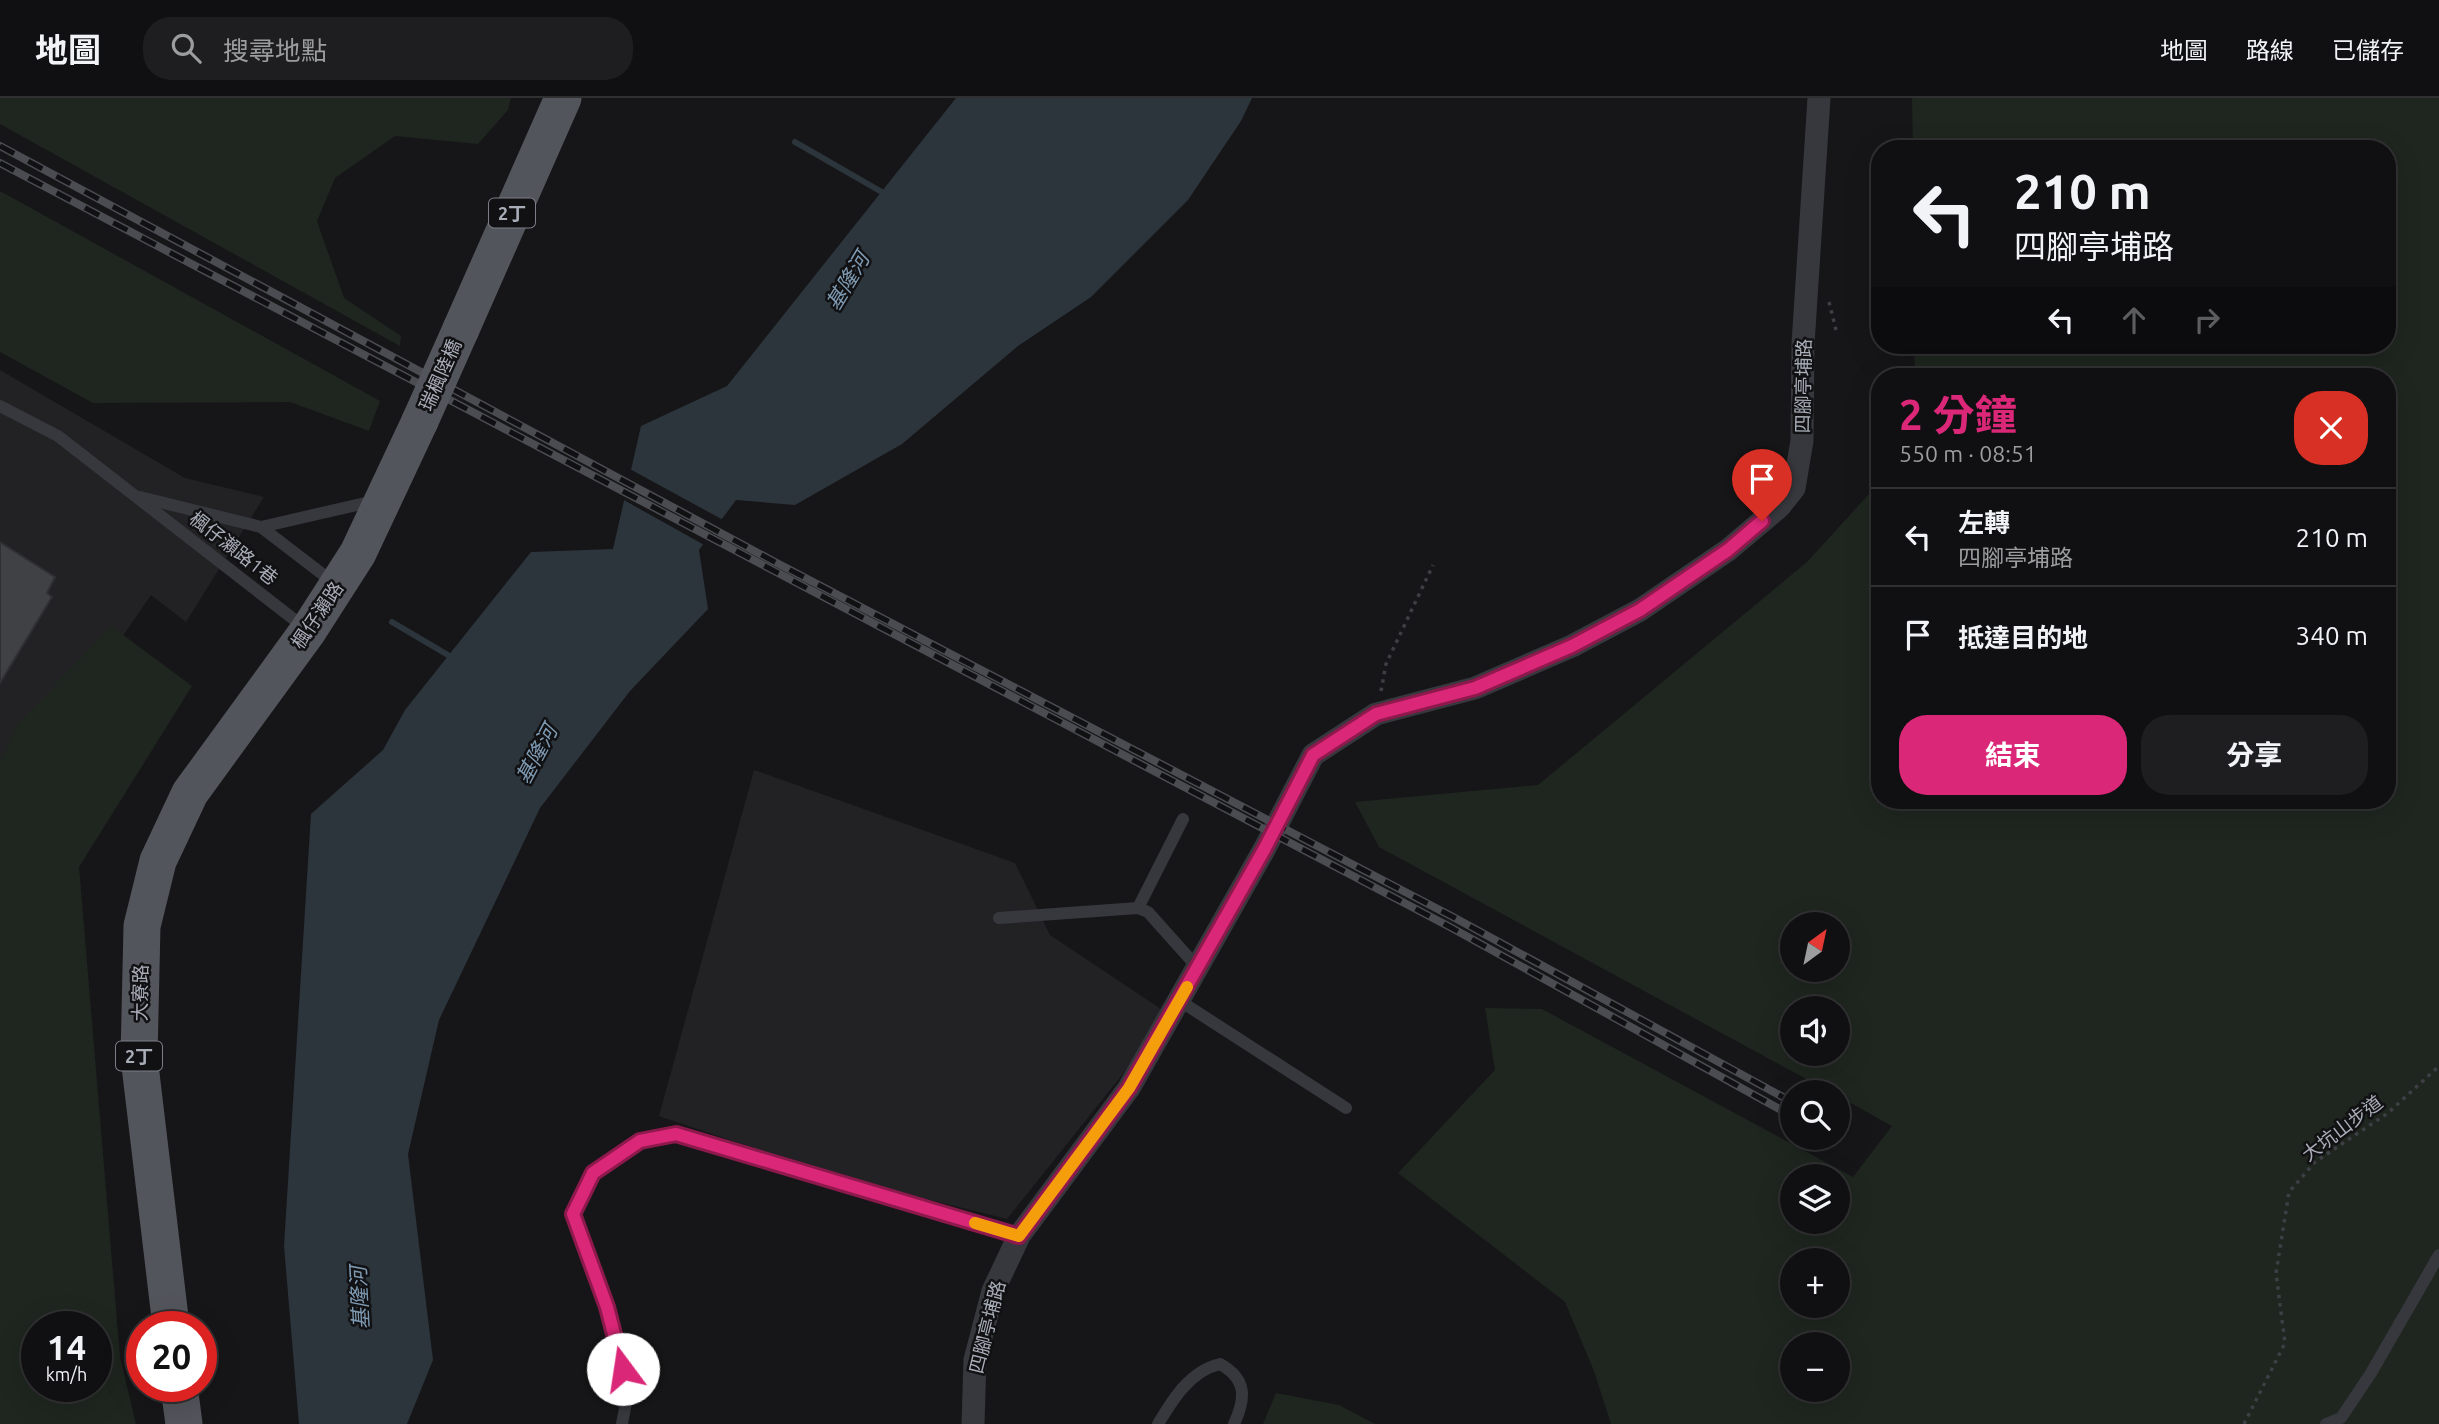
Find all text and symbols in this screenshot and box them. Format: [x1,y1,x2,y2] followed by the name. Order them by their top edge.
[143,17,633,80] search box
[167,29,205,67] icon: search
[35,31,101,68] text: 地圖
[223,36,327,65] text: 搜尋地點
[2160,37,2208,64] text: 地圖
[2246,37,2294,64] text: 路線
[2332,37,2404,64] text: 已儲存
[2014,163,2151,218] text: 210 m
[1899,168,1990,259] icon: left
[489,198,535,228] road number: 2丁
[2014,228,2174,264] text: 四腳亭埔路
[820,244,876,314] water label: 基隆河
[2042,301,2080,339] icon: left
[2115,301,2153,339] icon: ahead
[2188,301,2226,339] icon: right
[414,336,466,414] street label: 瑞楓陸橋
[1791,338,1815,434] street label: 四腳亭埔路
[1899,391,2017,438] text: 2 分鐘
[2294,391,2368,465] button: close
[1899,441,2037,466] text: 550 m · 08:51
[1732,449,1792,521] pin
[1743,460,1781,498] icon: arrive
[186,507,282,589] street label: 楓仔瀨路1巷
[1958,508,2010,537] text: 左轉
[1899,518,1937,556] icon: left
[2296,523,2368,552] text: 210 m
[1958,545,2073,570] text: 四腳亭埔路
[287,577,347,653] street label: 楓仔瀨路
[1899,616,1937,654] icon: arrive
[2296,621,2368,650] text: 340 m
[1958,623,2088,652] text: 抵達目的地
[1899,715,2127,795] button: 結束
[2141,715,2368,795] button: 分享
[511,717,563,787] water label: 基隆河
[1780,912,1850,982] north arrow
[1780,912,1850,1402] map controls
[129,964,151,1022] street label: 大寮路
[1780,996,1850,1066] button: sound
[116,1042,162,1071] road number: 2丁
[1780,1080,1850,1150] button: search
[2297,1091,2387,1165] street label: 大坑山步道
[1780,1164,1850,1234] button: layers
[1780,1248,1850,1318] button: +
[345,1262,373,1330] water label: 基隆河
[965,1278,1009,1376] street label: 四腳亭埔路
[126,1311,217,1402] speed limit sign: 20
[47,1327,86,1367] text: 14
[586,1332,660,1406] position arrow
[1780,1332,1850,1402] button: −
[46,1364,87,1384] text: km/h

